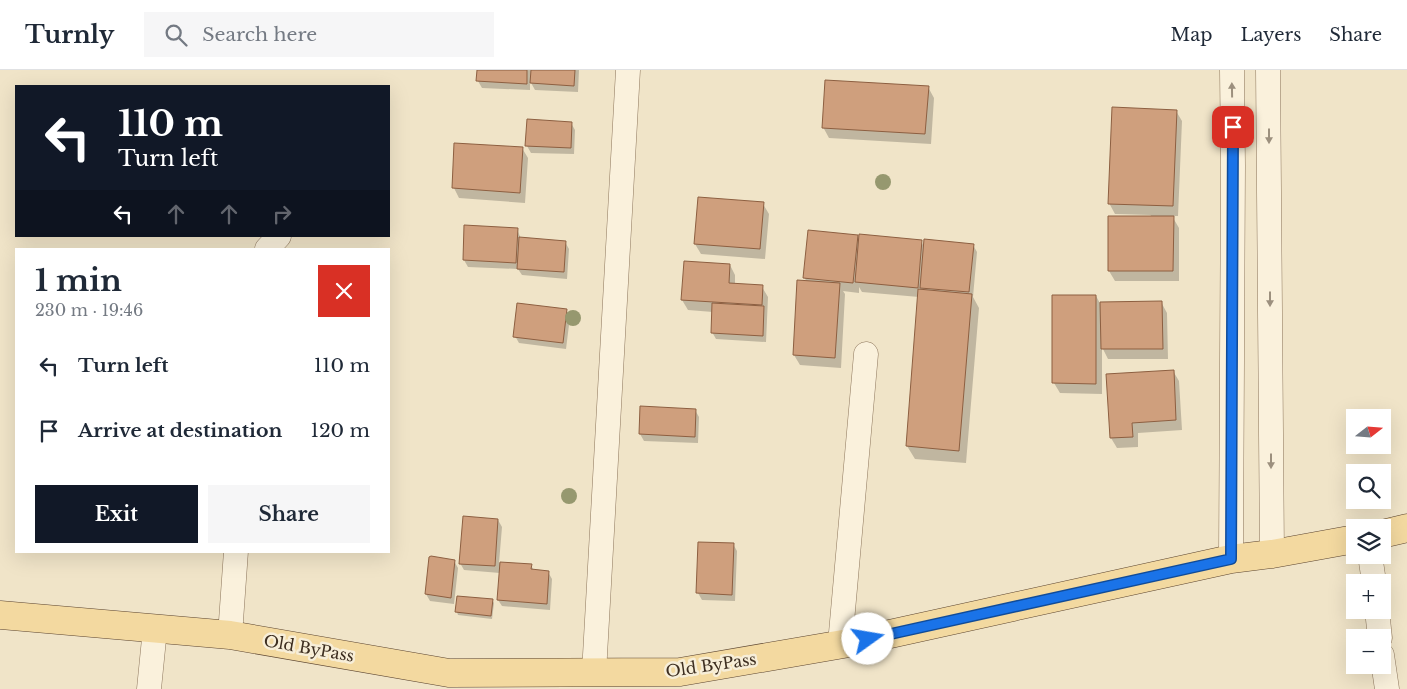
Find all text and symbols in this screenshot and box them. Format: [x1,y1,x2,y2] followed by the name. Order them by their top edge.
[144,12,494,57] search box
[25,20,114,49] text: Turnly
[162,21,190,49] icon: search
[202,23,317,46] text: Search here
[1171,24,1212,46] text: Map
[1240,24,1301,46] text: Layers
[1329,24,1382,46] text: Share
[1228,82,1236,98] one-way arrow
[118,102,223,145] text: 110 m
[35,105,100,170] icon: left
[1212,106,1254,148] pin
[1219,113,1247,141] icon: arrive
[1265,128,1273,144] one-way arrow
[118,145,218,172] text: Turn left
[109,200,137,228] icon: left
[162,200,190,228] icon: ahead
[215,200,243,228] icon: ahead
[268,200,296,228] icon: right
[35,262,122,299] text: 1 min
[318,265,370,317] button: close
[1266,291,1274,307] one-way arrow
[35,300,143,320] text: 230 m · 19:46
[35,352,63,380] icon: left
[78,354,169,377] text: Turn left
[314,354,370,377] text: 110 m
[1346,409,1391,454] north arrow
[1346,409,1391,674] map controls
[35,417,63,445] icon: arrive
[78,419,282,442] text: Arrive at destination
[310,419,370,442] text: 120 m
[1267,453,1275,469] one-way arrow
[1346,464,1391,509] button: search
[35,485,198,543] button: Exit
[208,485,370,543] button: Share
[1346,519,1391,564] button: layers
[1346,574,1391,619] button: +
[841,612,893,664] position arrow
[1346,629,1391,674] button: −
[262,630,356,666] street label: Old ByPass
[664,649,758,681] street label: Old ByPass

